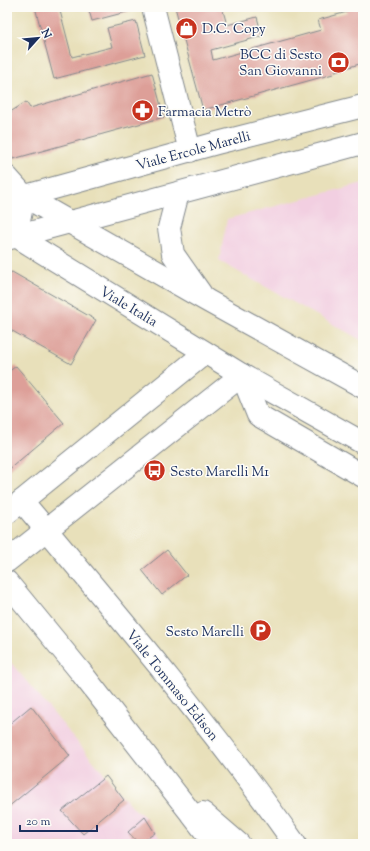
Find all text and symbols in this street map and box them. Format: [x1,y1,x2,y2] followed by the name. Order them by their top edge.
[173,15,199,41] shop icon: D.C. Copy
[18,18,58,58] north arrow
[202,20,266,40] place label: D.C. Copy
[36,25,55,42] text: N
[239,46,322,82] place label: BCC di Sesto San Giovanni
[325,49,351,75] bank icon: BCC di Sesto San Giovanni
[130,98,156,124] pharmacy icon: Farmacia Metrò
[158,103,252,123] place label: Farmacia Metrò
[134,127,253,177] street label: Viale Ercole Marelli
[95,283,161,333] street label: Viale Italia
[141,458,167,484] bus stop icon: Sesto Marelli M1
[170,463,269,483] place label: Sesto Marelli M1
[247,618,273,644] parking icon: Sesto Marelli
[166,623,244,643] place label: Sesto Marelli
[120,626,223,746] street label: Viale Tommaso Edison
[20,807,97,833] scale bar
[26,813,51,831] text: 20 m

